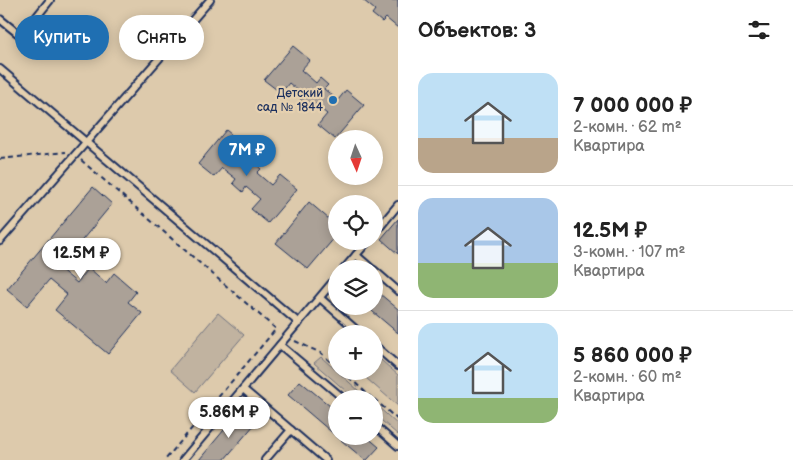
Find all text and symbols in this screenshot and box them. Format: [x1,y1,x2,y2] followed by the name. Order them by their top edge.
[15,15,109,60] chip: Купить
[119,15,204,60] chip: Снять
[745,16,773,44] icon: filters
[418,18,536,43] text: Объектов: 3
[257,86,324,115] place label: Детский сад № 1844
[458,93,518,153] icon: home
[573,93,692,118] text: 7 000 000 ₽
[327,94,339,106] marker: Детский сад № 1844
[573,118,682,137] text: 2-комн. · 62 m²
[328,130,382,185] north arrow
[328,130,383,445] map controls
[217,134,277,177] pin: 7M ₽
[573,137,645,156] text: Квартира
[229,141,265,160] text: 7M ₽
[328,195,383,250] button: locate
[458,218,518,278] icon: home
[573,218,647,243] text: 12.5M ₽
[35,238,127,280] pin: 12.5M ₽
[573,243,685,262] text: 3-комн. · 107 m²
[53,244,109,263] text: 12.5M ₽
[328,260,383,315] button: layers
[573,262,645,281] text: Квартира
[328,325,383,380] button: +
[458,343,518,403] icon: home
[573,343,692,368] text: 5 860 000 ₽
[573,368,682,387] text: 2-комн. · 60 m²
[573,387,645,406] text: Квартира
[328,390,383,445] button: −
[183,396,275,439] pin: 5.86M ₽
[199,403,259,422] text: 5.86M ₽

